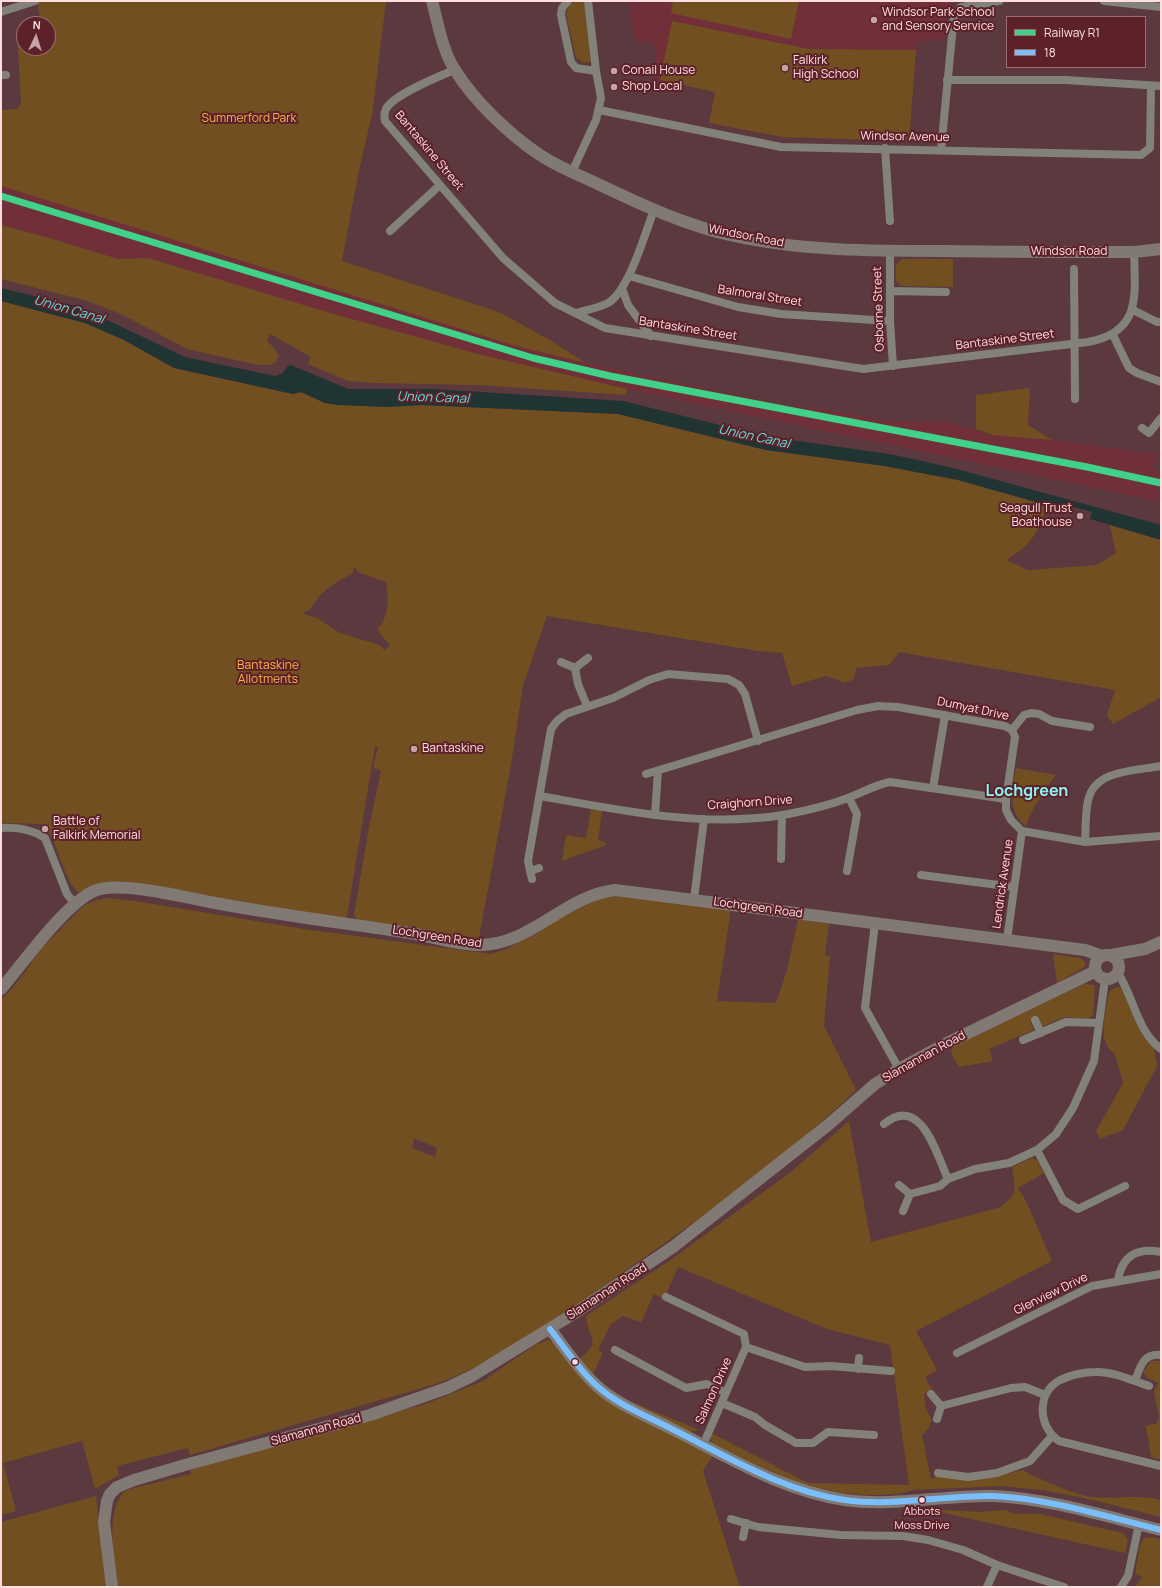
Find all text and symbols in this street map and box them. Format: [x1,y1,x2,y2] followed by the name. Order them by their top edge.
[882,6,995,34] place label: Windsor Park School and Sensory Service
[869,15,879,25] marker: Windsor Park School and Sensory Service
[16,16,56,56] north arrow
[1006,16,1146,68] legend
[32,17,41,32] text: N
[1044,24,1100,41] text: Railway R1
[1044,44,1056,61] text: 18
[793,54,859,82] place label: Falkirk High School
[780,63,790,73] marker: Falkirk High School
[622,64,695,78] place label: Conail House
[609,66,619,76] marker: Conail House
[622,80,682,94] place label: Shop Local
[609,82,619,92] marker: Shop Local
[392,108,466,194] street label: Bantaskine Street
[202,112,296,126] park label: Summerford Park
[860,129,950,145] street label: Windsor Avenue
[707,222,785,250] street label: Windsor Road
[1031,245,1107,259] street label: Windsor Road
[870,266,888,352] street label: Osborne Street
[717,282,803,310] street label: Balmoral Street
[32,293,106,327] water label: Union Canal
[638,314,738,344] street label: Bantaskine Street
[955,327,1055,353] street label: Bantaskine Street
[397,389,469,407] water label: Union Canal
[717,422,791,452] water label: Union Canal
[1000,502,1072,530] place label: Seagull Trust Boathouse
[1075,511,1085,521] marker: Seagull Trust Boathouse
[237,659,299,687] park label: Bantaskine Allotments
[936,694,1010,724] street label: Dumyat Drive
[422,742,484,756] place label: Bantaskine
[409,744,419,754] marker: Bantaskine
[986,782,1068,802] district label: Lochgreen
[707,793,793,813] street label: Craighorn Drive
[53,815,140,843] place label: Battle of Falkirk Memorial
[40,824,50,834] marker: Battle of Falkirk Memorial
[990,838,1016,930] street label: Lendrick Avenue
[712,895,804,921] street label: Lochgreen Road
[391,923,483,951] street label: Lochgreen Road
[880,1028,968,1086] street label: Slamannan Road
[564,1261,650,1323] street label: Slamannan Road
[1012,1270,1090,1318] street label: Glenview Drive
[693,1355,735,1427] street label: Salmon Drive
[570,1357,580,1367] unlabelled marker
[269,1411,363,1449] street label: Slamannan Road
[917,1495,927,1505] marker: Abbots Moss Drive
[894,1505,950,1531] place label: Abbots Moss Drive

